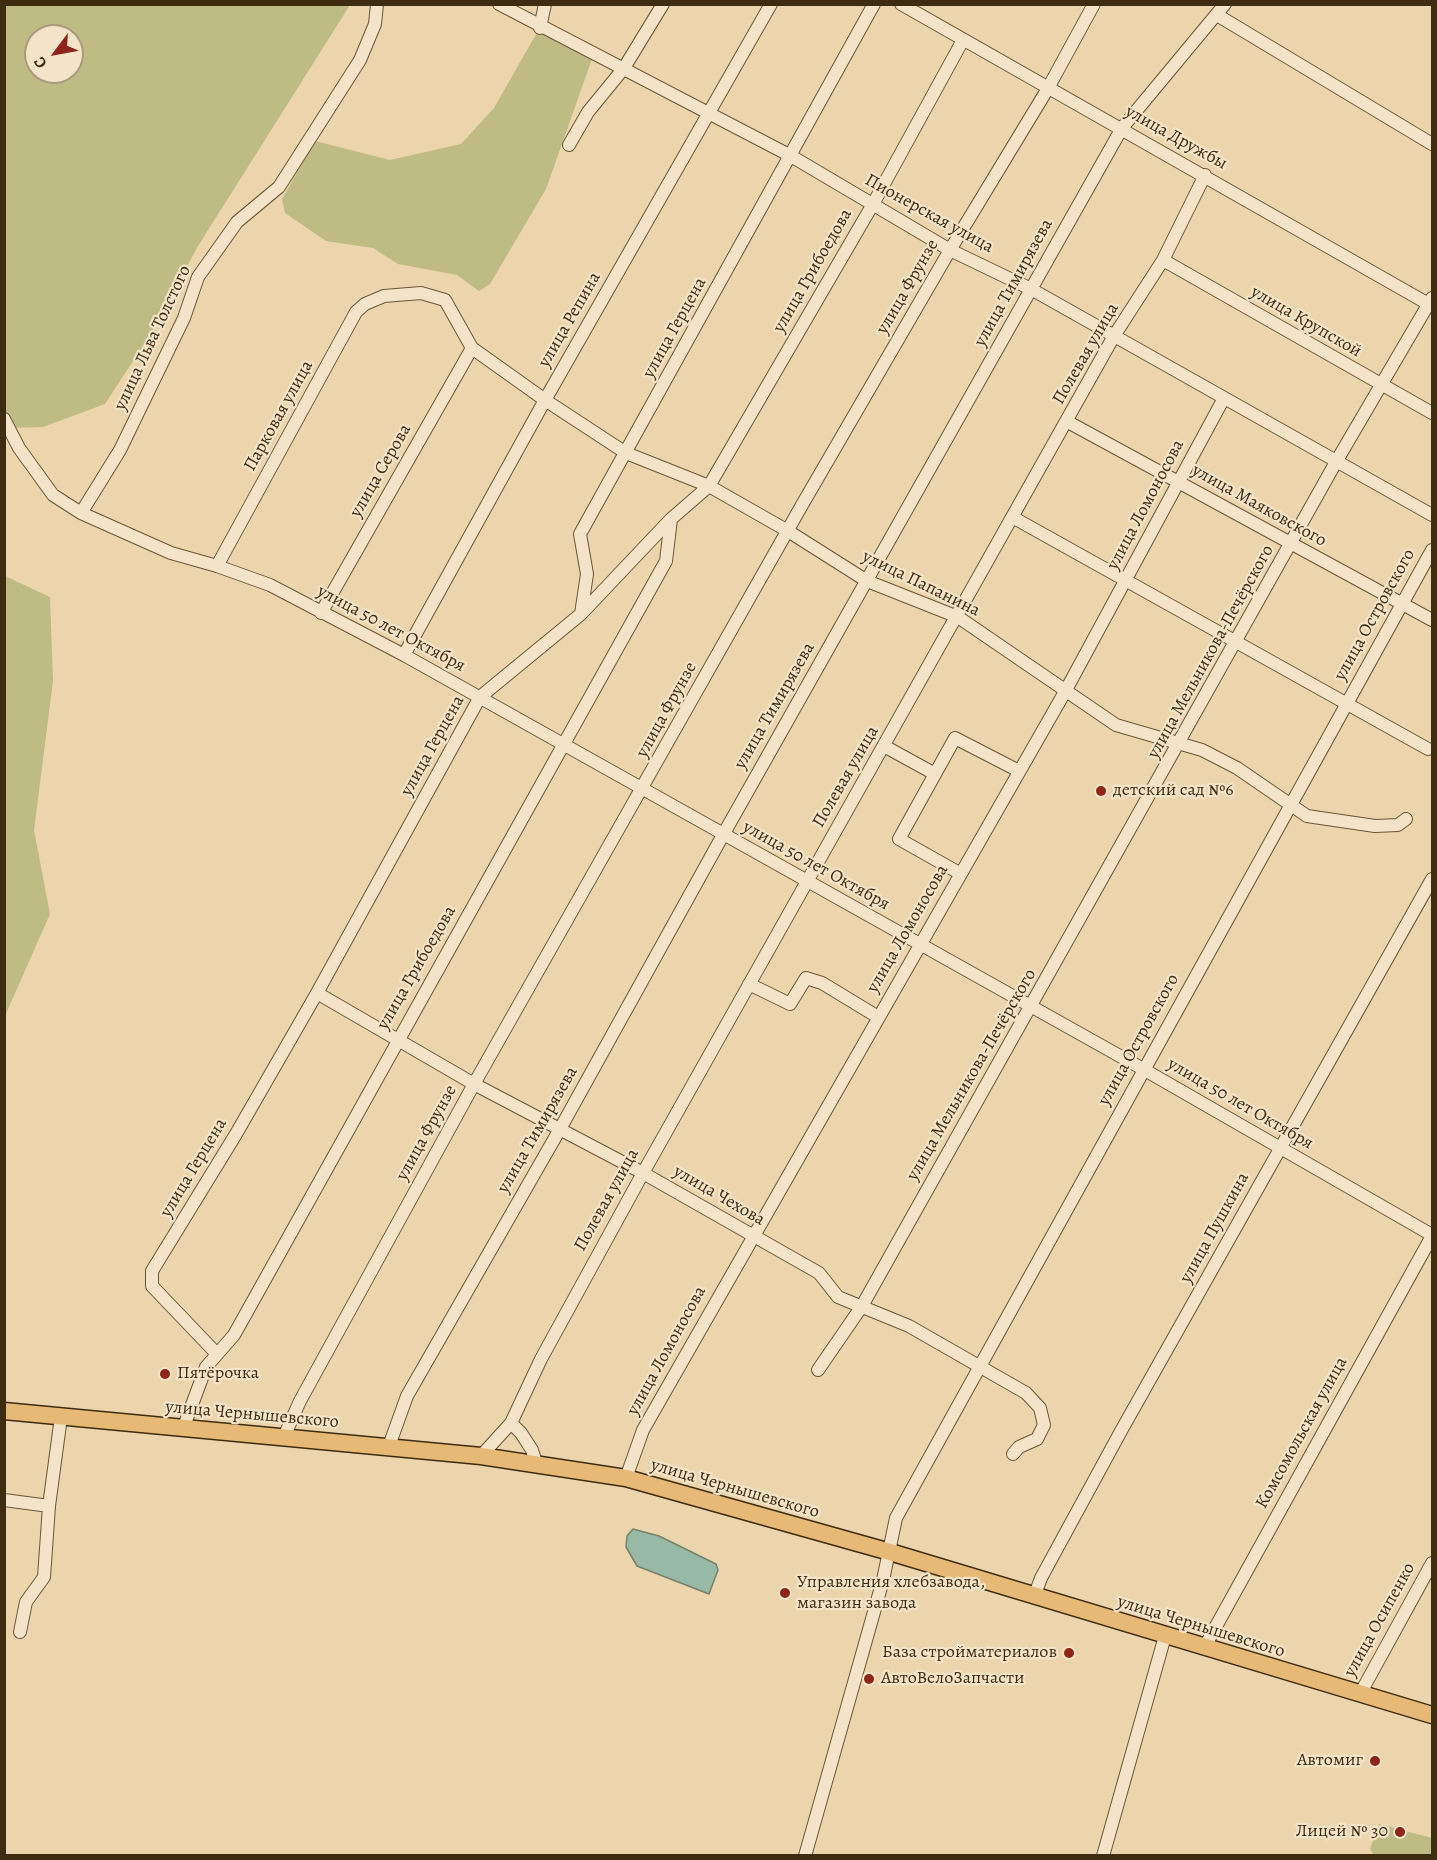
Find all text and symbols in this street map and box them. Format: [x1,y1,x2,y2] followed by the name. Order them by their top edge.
[24,24,84,84] north arrow
[28,52,52,72] text: С
[1121,101,1231,175] street label: улица Дружбы
[861,170,997,258] street label: Пионерская улица
[769,205,857,337] street label: улица Грибоедова
[970,215,1058,351] street label: улица Тимирязева
[872,236,944,338] street label: улица Фрунзе
[110,262,196,414] street label: улица Льва Толстого
[534,269,606,371] street label: улица Репина
[638,274,712,382] street label: улица Герцена
[1247,281,1365,363] street label: улица Крупской
[1048,299,1124,409] street label: Полевая улица
[240,357,318,475] street label: Парковая улица
[346,421,416,521] street label: улица Серова
[1103,436,1189,574] street label: улица Ломоносова
[1188,460,1330,552] street label: улица Маяковского
[1143,541,1279,763] street label: улица Мельникова-Печёрского
[1330,545,1420,685] street label: улица Островского
[858,546,984,622] street label: улица Папанина
[313,581,469,677] street label: улица 50 лет Октября
[730,639,820,773] street label: улица Тимирязева
[632,658,702,762] street label: улица Фрунзе
[396,692,470,800] street label: улица Герцена
[808,722,884,832] street label: Полевая улица
[1113,780,1234,802] place label: детский сад №6
[1094,784,1108,798] marker: детский сад №6
[739,817,893,915] street label: улица 50 лет Октября
[863,861,953,997] street label: улица Ломоносова
[373,902,461,1034] street label: улица Грибоедова
[902,965,1042,1185] street label: улица Мельникова-Печёрского
[1094,970,1184,1110] street label: улица Островского
[1163,1053,1317,1155] street label: улица 50 лет Октября
[493,1063,583,1197] street label: улица Тимирязева
[392,1081,462,1185] street label: улица Фрунзе
[156,1115,232,1221] street label: улица Герцена
[570,1145,644,1255] street label: Полевая улица
[669,1161,769,1231] street label: улица Чехова
[1176,1169,1254,1287] street label: улица Пушкина
[623,1283,711,1419] street label: улица Ломоносова
[1251,1353,1353,1513] street label: Комсомольская улица
[177,1363,259,1385] place label: Пятёрочка
[158,1367,172,1381] marker: Пятёрочка
[164,1397,340,1433] street label: улица Чернышевского
[648,1455,822,1523] street label: улица Чернышевского
[1340,1559,1420,1681] street label: улица Осипенко
[797,1572,985,1614] place label: Управления хлебзавода, магазин завода
[778,1586,792,1600] marker: Управления хлебзавода, магазин завода
[1115,1591,1287,1663] street label: улица Чернышевского
[882,1642,1057,1664] place label: База стройматериалов
[1062,1646,1076,1660] marker: База стройматериалов
[881,1668,1025,1690] place label: АвтоВелоЗапчасти
[862,1672,876,1686] marker: АвтоВелоЗапчасти
[1297,1750,1363,1772] place label: Автомиг
[1368,1754,1382,1768] marker: Автомиг
[1296,1821,1388,1843] place label: Лицей № 30
[1393,1825,1407,1839] marker: Лицей № 30

